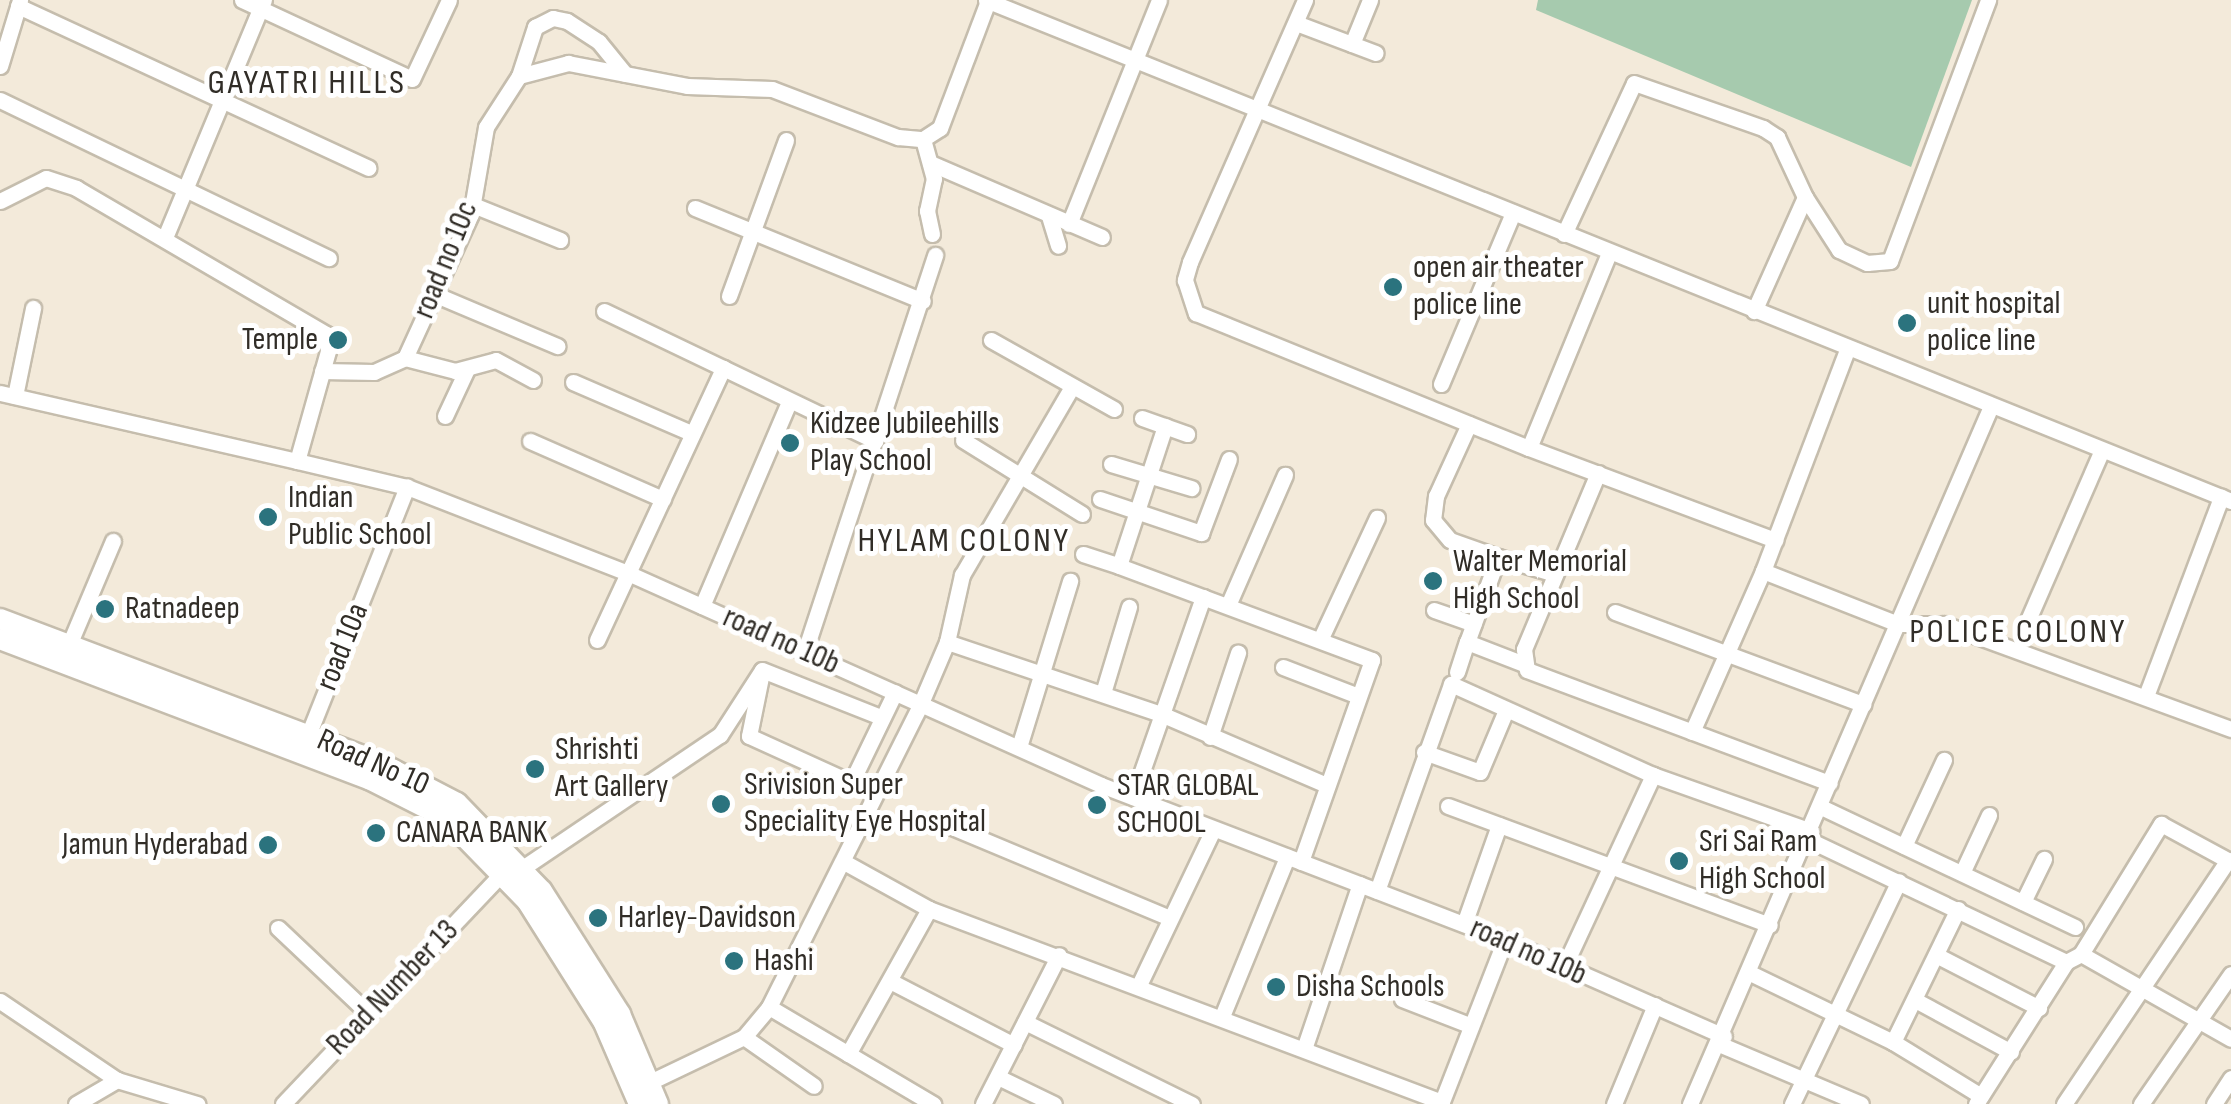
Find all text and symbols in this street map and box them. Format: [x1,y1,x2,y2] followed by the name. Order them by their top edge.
[208,62,406,104] district label: GAYATRI HILLS
[405,196,487,324] street label: road no 10c
[1413,250,1584,325] place label: open air theater police line
[1382,276,1404,298] marker: open air theater police line
[1927,286,2060,361] place label: unit hospital police line
[1896,312,1918,334] marker: unit hospital police line
[242,321,318,359] place label: Temple
[327,329,349,351] marker: Temple
[810,406,1000,481] place label: Kidzee Jubileehills Play School
[779,432,801,454] marker: Kidzee Jubileehills Play School
[288,480,431,555] place label: Indian Public School
[257,506,279,528] marker: Indian Public School
[857,520,1071,562] district label: HYLAM COLONY
[1453,544,1627,619] place label: Walter Memorial High School
[1422,570,1444,592] marker: Walter Memorial High School
[125,590,240,628] place label: Ratnadeep
[94,598,116,620] marker: Ratnadeep
[308,598,378,696] street label: road 10a
[717,598,845,684] street label: road no 10b
[1909,611,2127,653] district label: POLICE COLONY
[311,721,435,805] street label: Road No 10
[555,732,668,807] place label: Shrishti Art Gallery
[524,758,546,780] marker: Shrishti Art Gallery
[744,767,986,842] place label: Srivision Super Speciality Eye Hospital
[1117,768,1259,843] place label: STAR GLOBAL SCHOOL
[708,791,734,817] marker: Srivision Super Speciality Eye Hospital
[1086,794,1108,816] marker: STAR GLOBAL SCHOOL
[396,814,547,852] place label: CANARA BANK
[365,822,387,844] marker: CANARA BANK
[1699,824,1825,899] place label: Sri Sai Ram High School
[62,826,248,864] place label: Jamun Hyderabad
[257,834,279,856] marker: Jamun Hyderabad
[1668,850,1690,872] marker: Sri Sai Ram High School
[618,899,796,937] place label: Harley-Davidson
[587,907,609,929] marker: Harley-Davidson
[1464,909,1592,995] street label: road no 10b
[319,912,467,1064] street label: Road Number 13
[754,942,814,980] place label: Hashi
[723,950,745,972] marker: Hashi
[1296,968,1444,1006] place label: Disha Schools
[1265,976,1287,998] marker: Disha Schools

